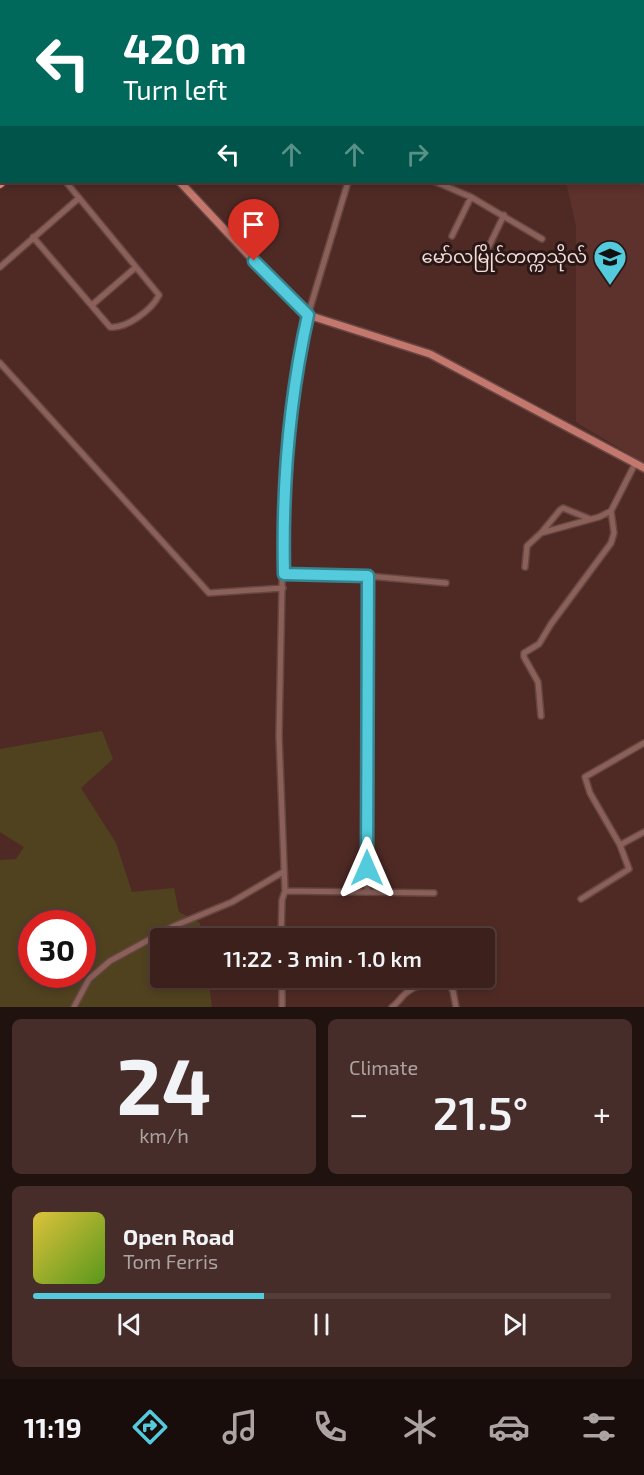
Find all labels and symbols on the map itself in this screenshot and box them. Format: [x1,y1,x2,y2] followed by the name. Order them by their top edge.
[228,199,279,261] pin
[592,239,628,286] school or university icon: မော်လမြိုင်တက္ကသိုလ်
[422,243,587,272] place label: မော်လမြိုင်တက္ကသိုလ်
[335,836,399,900] position arrow
[18,910,96,988] speed limit sign: 30

